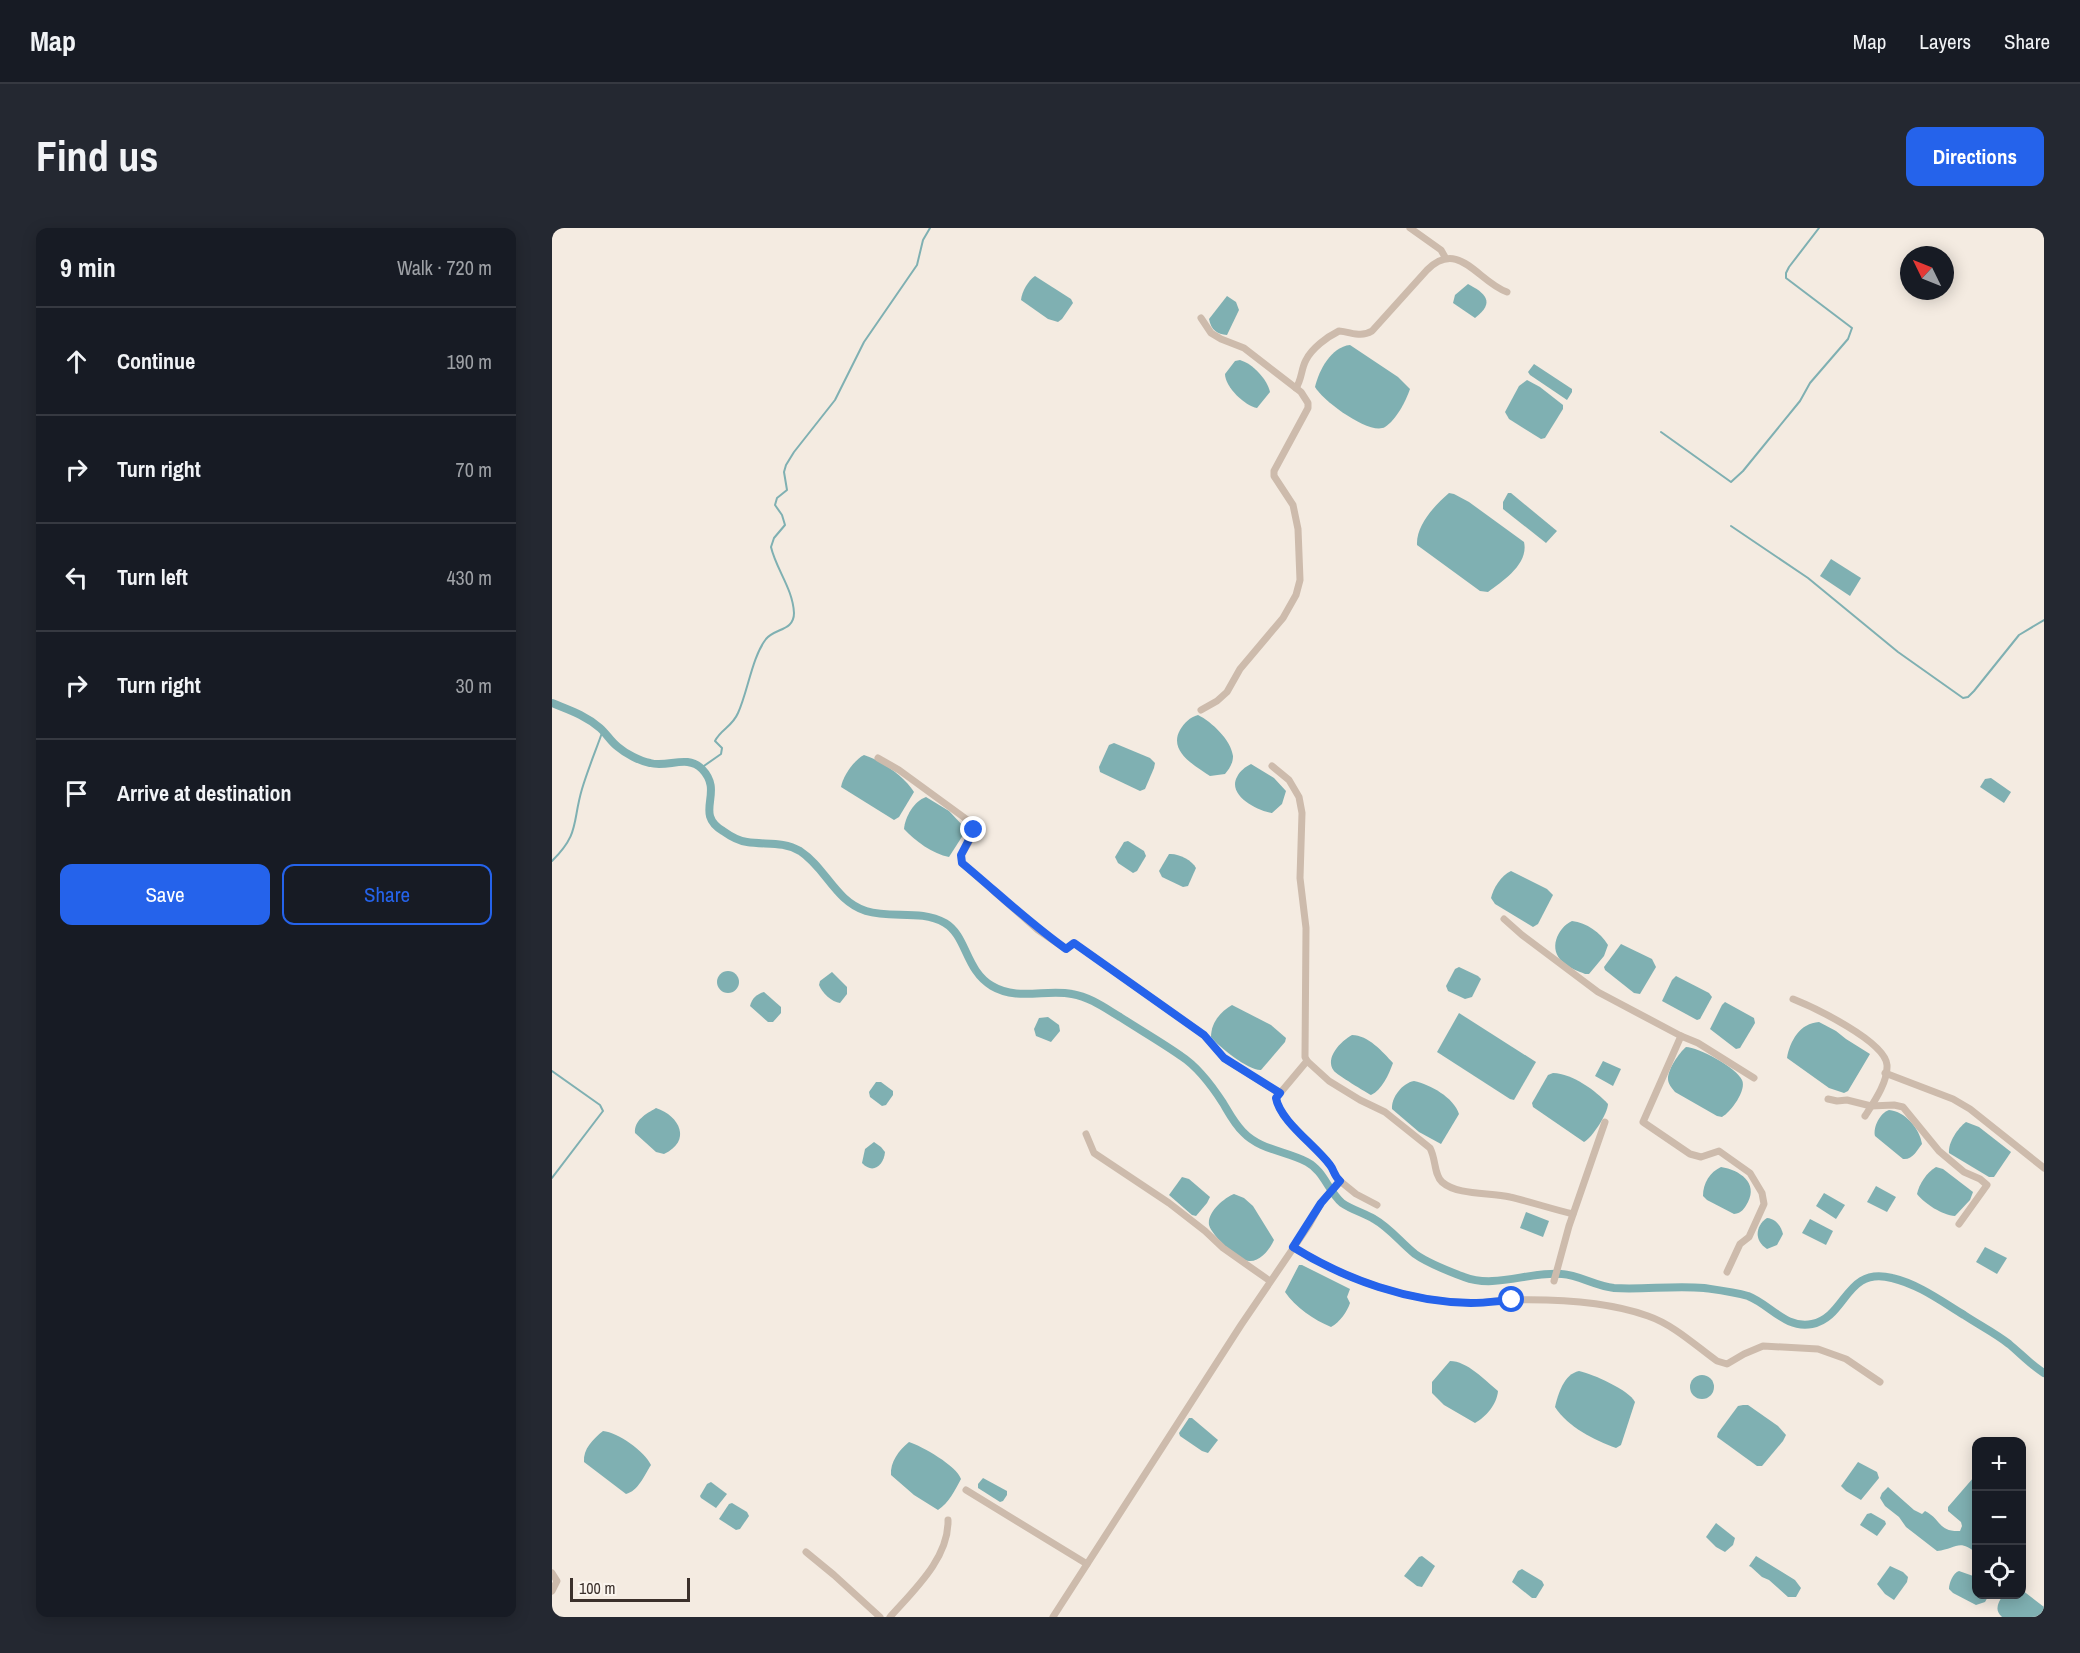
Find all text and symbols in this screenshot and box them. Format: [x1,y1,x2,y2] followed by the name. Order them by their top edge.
[30,22,76,60] text: Map
[1853,27,1886,56] text: Map
[1919,27,1971,56] text: Layers
[2004,27,2050,56] text: Share
[1906,127,2044,186] button: Directions
[36,128,158,184] text: Find us
[1900,246,1954,300] north arrow
[60,250,116,285] text: 9 min
[397,254,492,281] text: Walk · 720 m
[60,345,93,378] icon: ahead
[117,346,195,376] text: Continue
[446,348,492,375] text: 190 m
[60,453,93,486] icon: right
[117,454,201,484] text: Turn right
[456,456,492,483] text: 70 m
[60,561,93,594] icon: left
[117,562,188,592] text: Turn left
[446,564,492,591] text: 430 m
[60,669,93,702] icon: right
[117,670,201,700] text: Turn right
[456,672,492,699] text: 30 m
[60,777,93,810] icon: arrive
[117,778,291,808] text: Arrive at destination
[960,816,986,842] route end
[60,864,270,925] button: Save
[282,864,492,925] button: Share
[1498,1286,1524,1312] route start
[1972,1437,2026,1599] map controls
[1972,1437,2026,1491] button: +
[1972,1491,2026,1545] button: −
[1972,1545,2026,1599] button: locate
[570,1575,690,1602] scale bar
[579,1577,615,1599] text: 100 m

